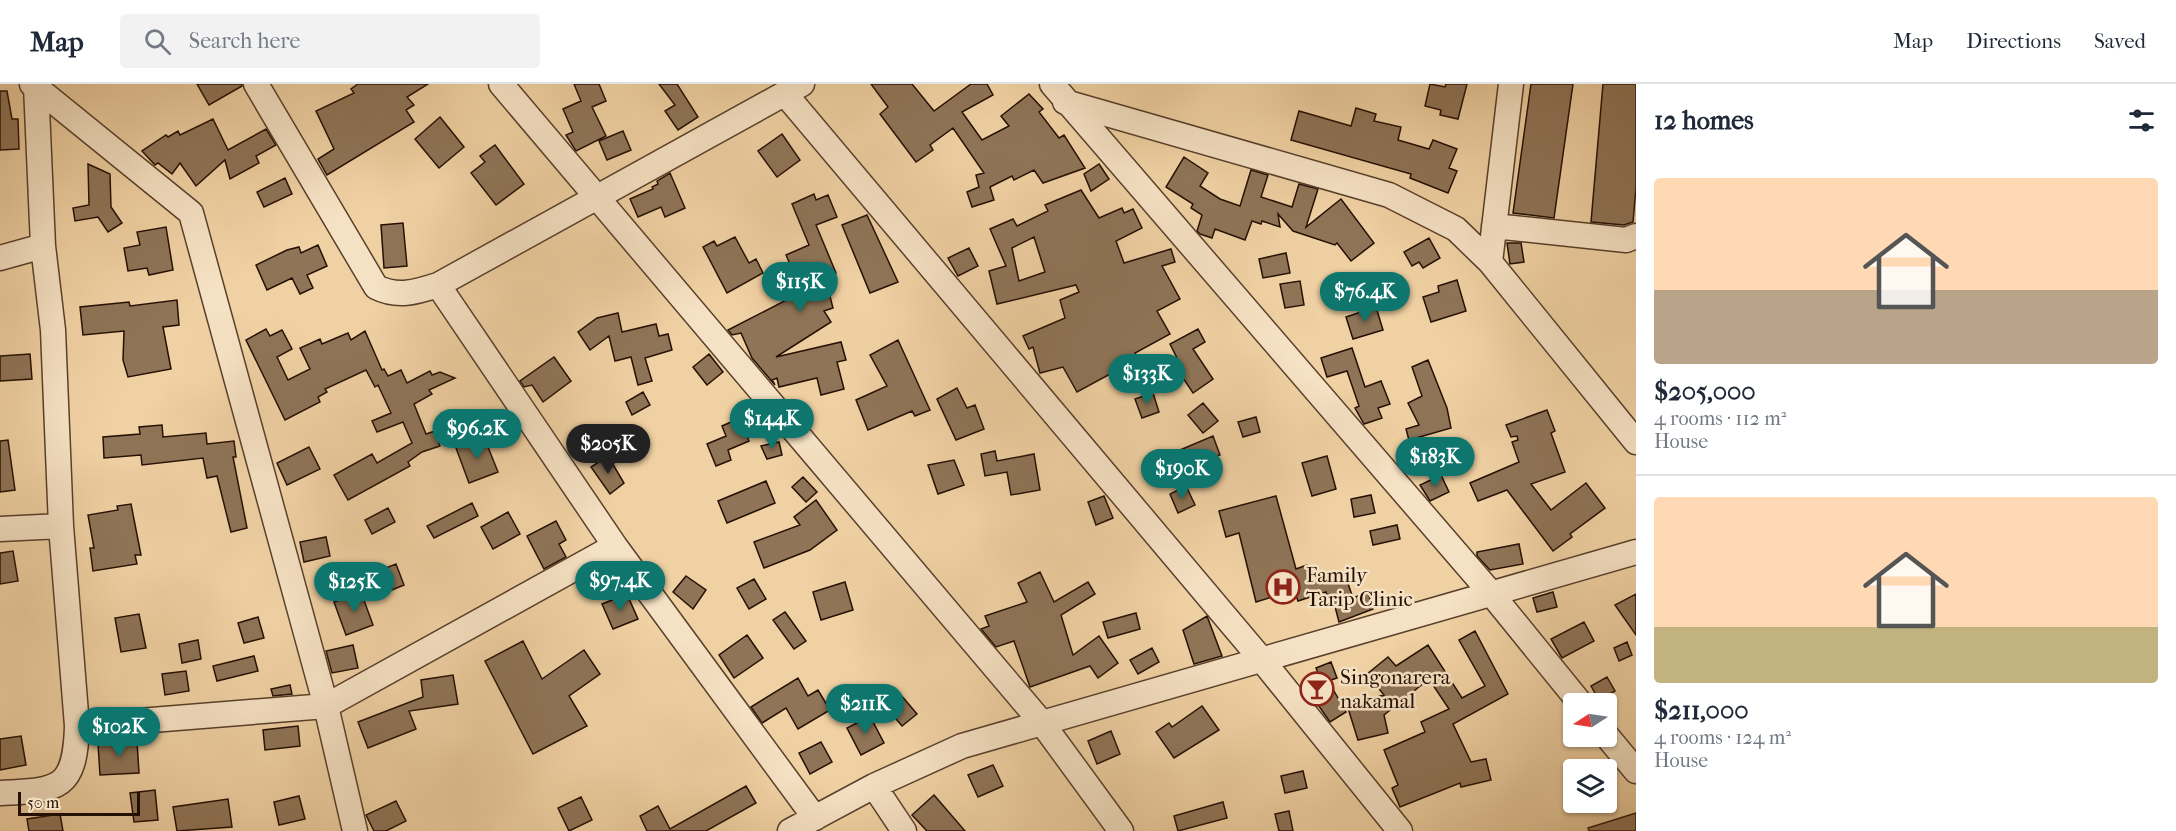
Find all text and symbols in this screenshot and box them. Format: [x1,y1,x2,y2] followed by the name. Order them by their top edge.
[120,14,540,68] search box
[30,25,84,58] text: Map
[141,25,174,58] icon: search
[189,28,300,54] text: Search here
[1893,29,1933,53] text: Map
[1966,29,2061,53] text: Directions
[2094,29,2146,53] text: Saved
[2125,104,2158,137] icon: filters
[1654,105,1754,136] text: 12 homes
[1852,217,1960,325] icon: home
[758,262,842,313] pin: $115K
[776,270,824,293] text: $115K
[1316,272,1414,323] pin: $76.4K
[1334,280,1396,303] text: $76.4K
[1105,354,1189,405] pin: $133K
[1122,362,1172,385] text: $133K
[1654,376,1756,407] text: $205,000
[730,399,814,450] pin: $144K
[744,407,800,430] text: $144K
[1654,407,1786,430] text: 4 rooms · 112 m²
[428,409,526,460] pin: $96.2K
[447,417,508,440] text: $96.2K
[566,424,650,475] pin: $205K
[1654,430,1708,453] text: House
[580,432,636,455] text: $205K
[1393,437,1477,488] pin: $183K
[1410,445,1460,468] text: $183K
[1140,449,1224,500] pin: $190K
[1155,457,1209,480] text: $190K
[1852,536,1960,644] icon: home
[571,561,669,612] pin: $97.4K
[312,562,396,613] pin: $125K
[1306,563,1413,611] place label: Family Tarip Clinic
[589,569,651,592] text: $97.4K
[1265,569,1301,605] hospital icon: Family Tarip Clinic
[328,570,380,593] text: $125K
[1340,665,1451,713] place label: Singonarera nakamal
[1299,671,1335,707] bar icon: Singonarera nakamal
[823,684,907,735] pin: $211K
[840,692,890,715] text: $211K
[1563,693,1617,747] north arrow
[1563,693,1617,813] map controls
[1654,695,1749,726] text: $211,000
[77,707,161,758] pin: $102K
[92,715,146,738] text: $102K
[1654,726,1791,749] text: 4 rooms · 124 m²
[1654,749,1708,772] text: House
[1563,759,1617,813] button: layers
[18,789,140,816] scale bar
[27,793,59,812] text: 50 m

